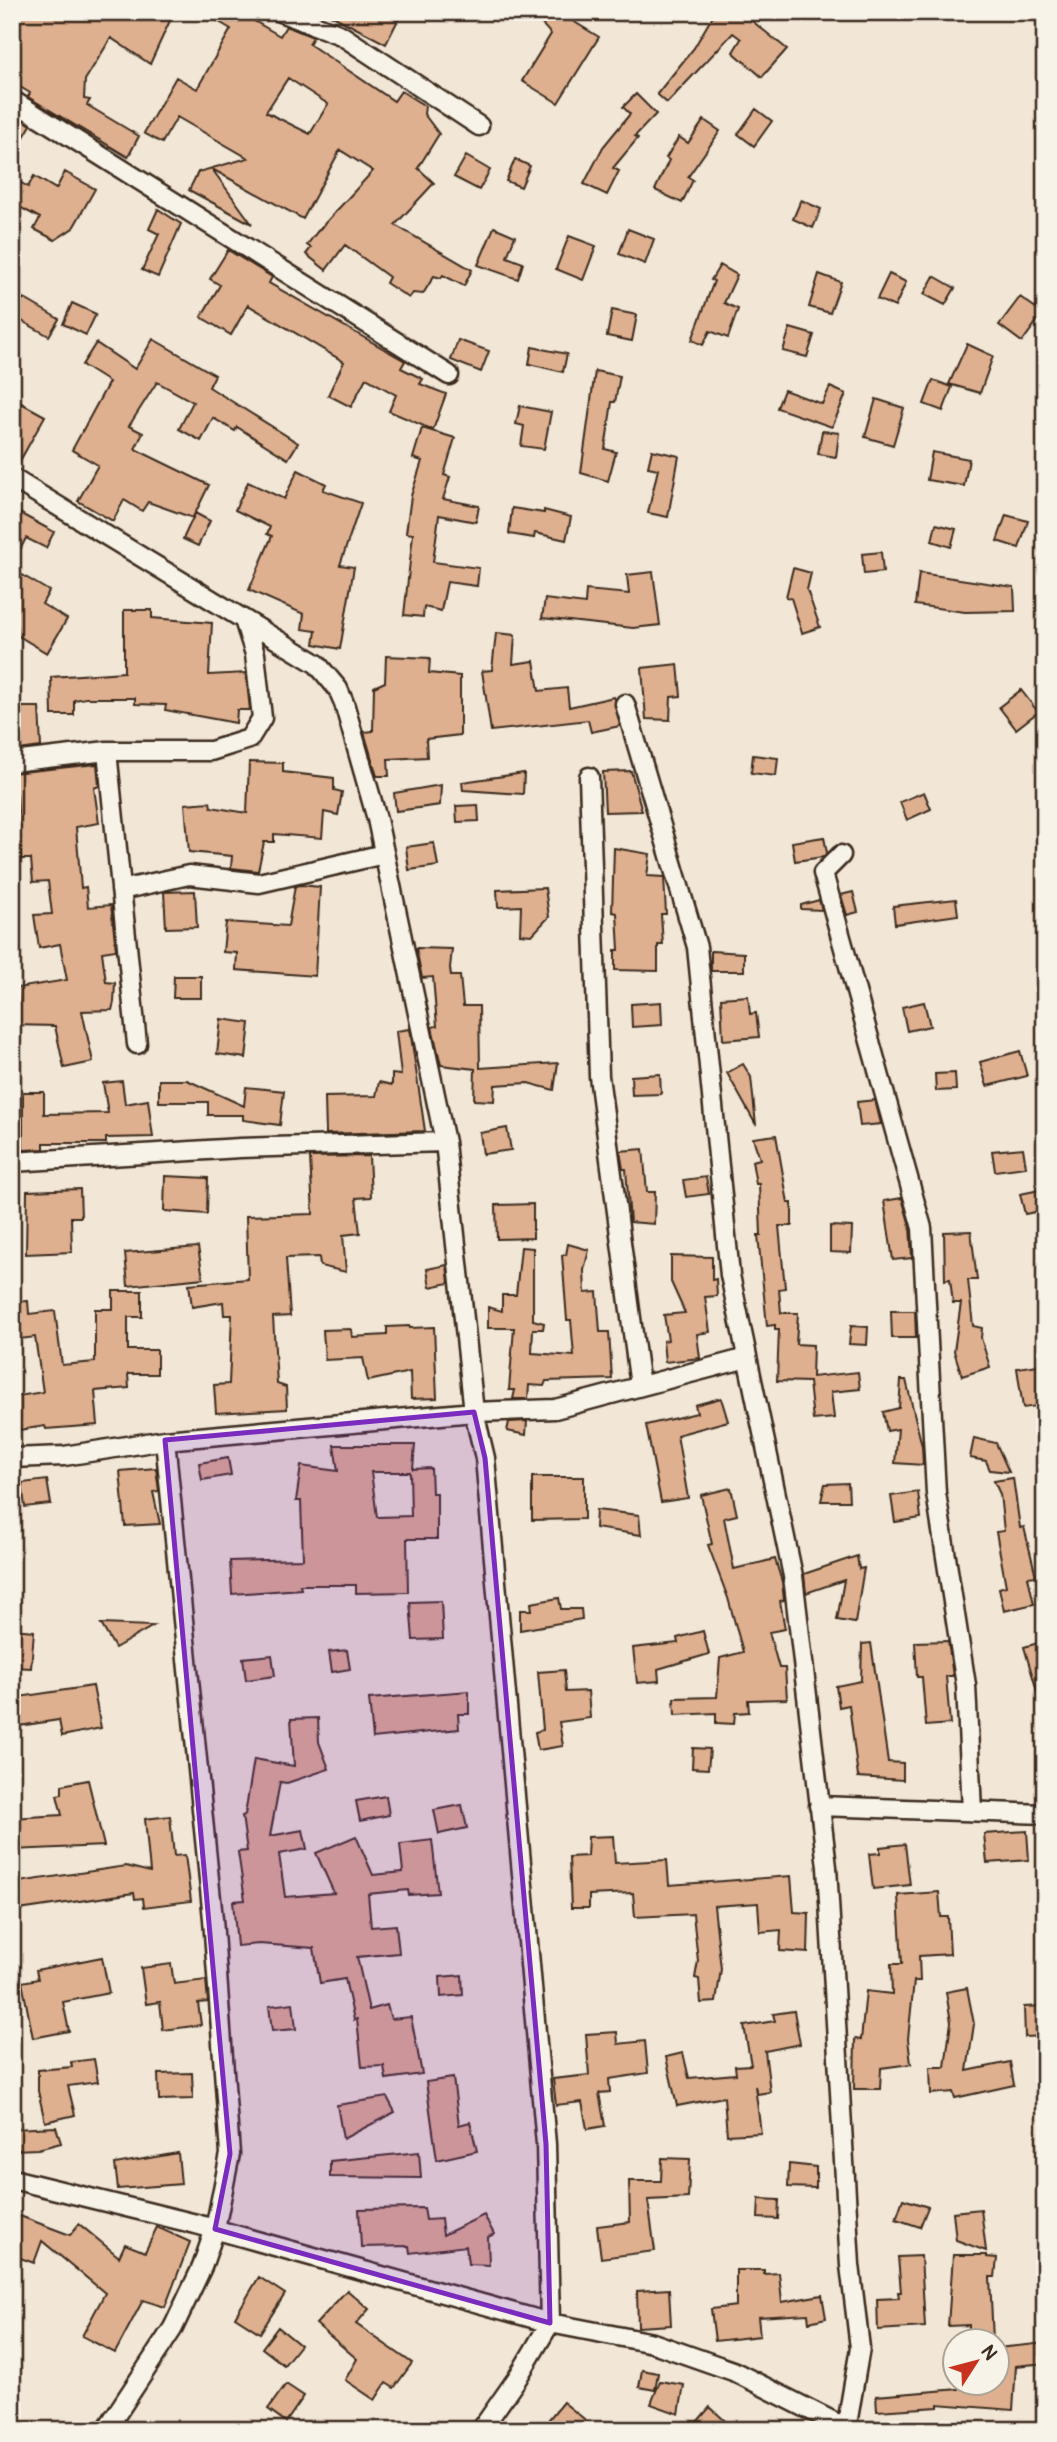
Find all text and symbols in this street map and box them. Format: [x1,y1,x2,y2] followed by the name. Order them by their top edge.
[942,2326,1012,2396] north arrow
[975,2340,1003,2365] text: N

